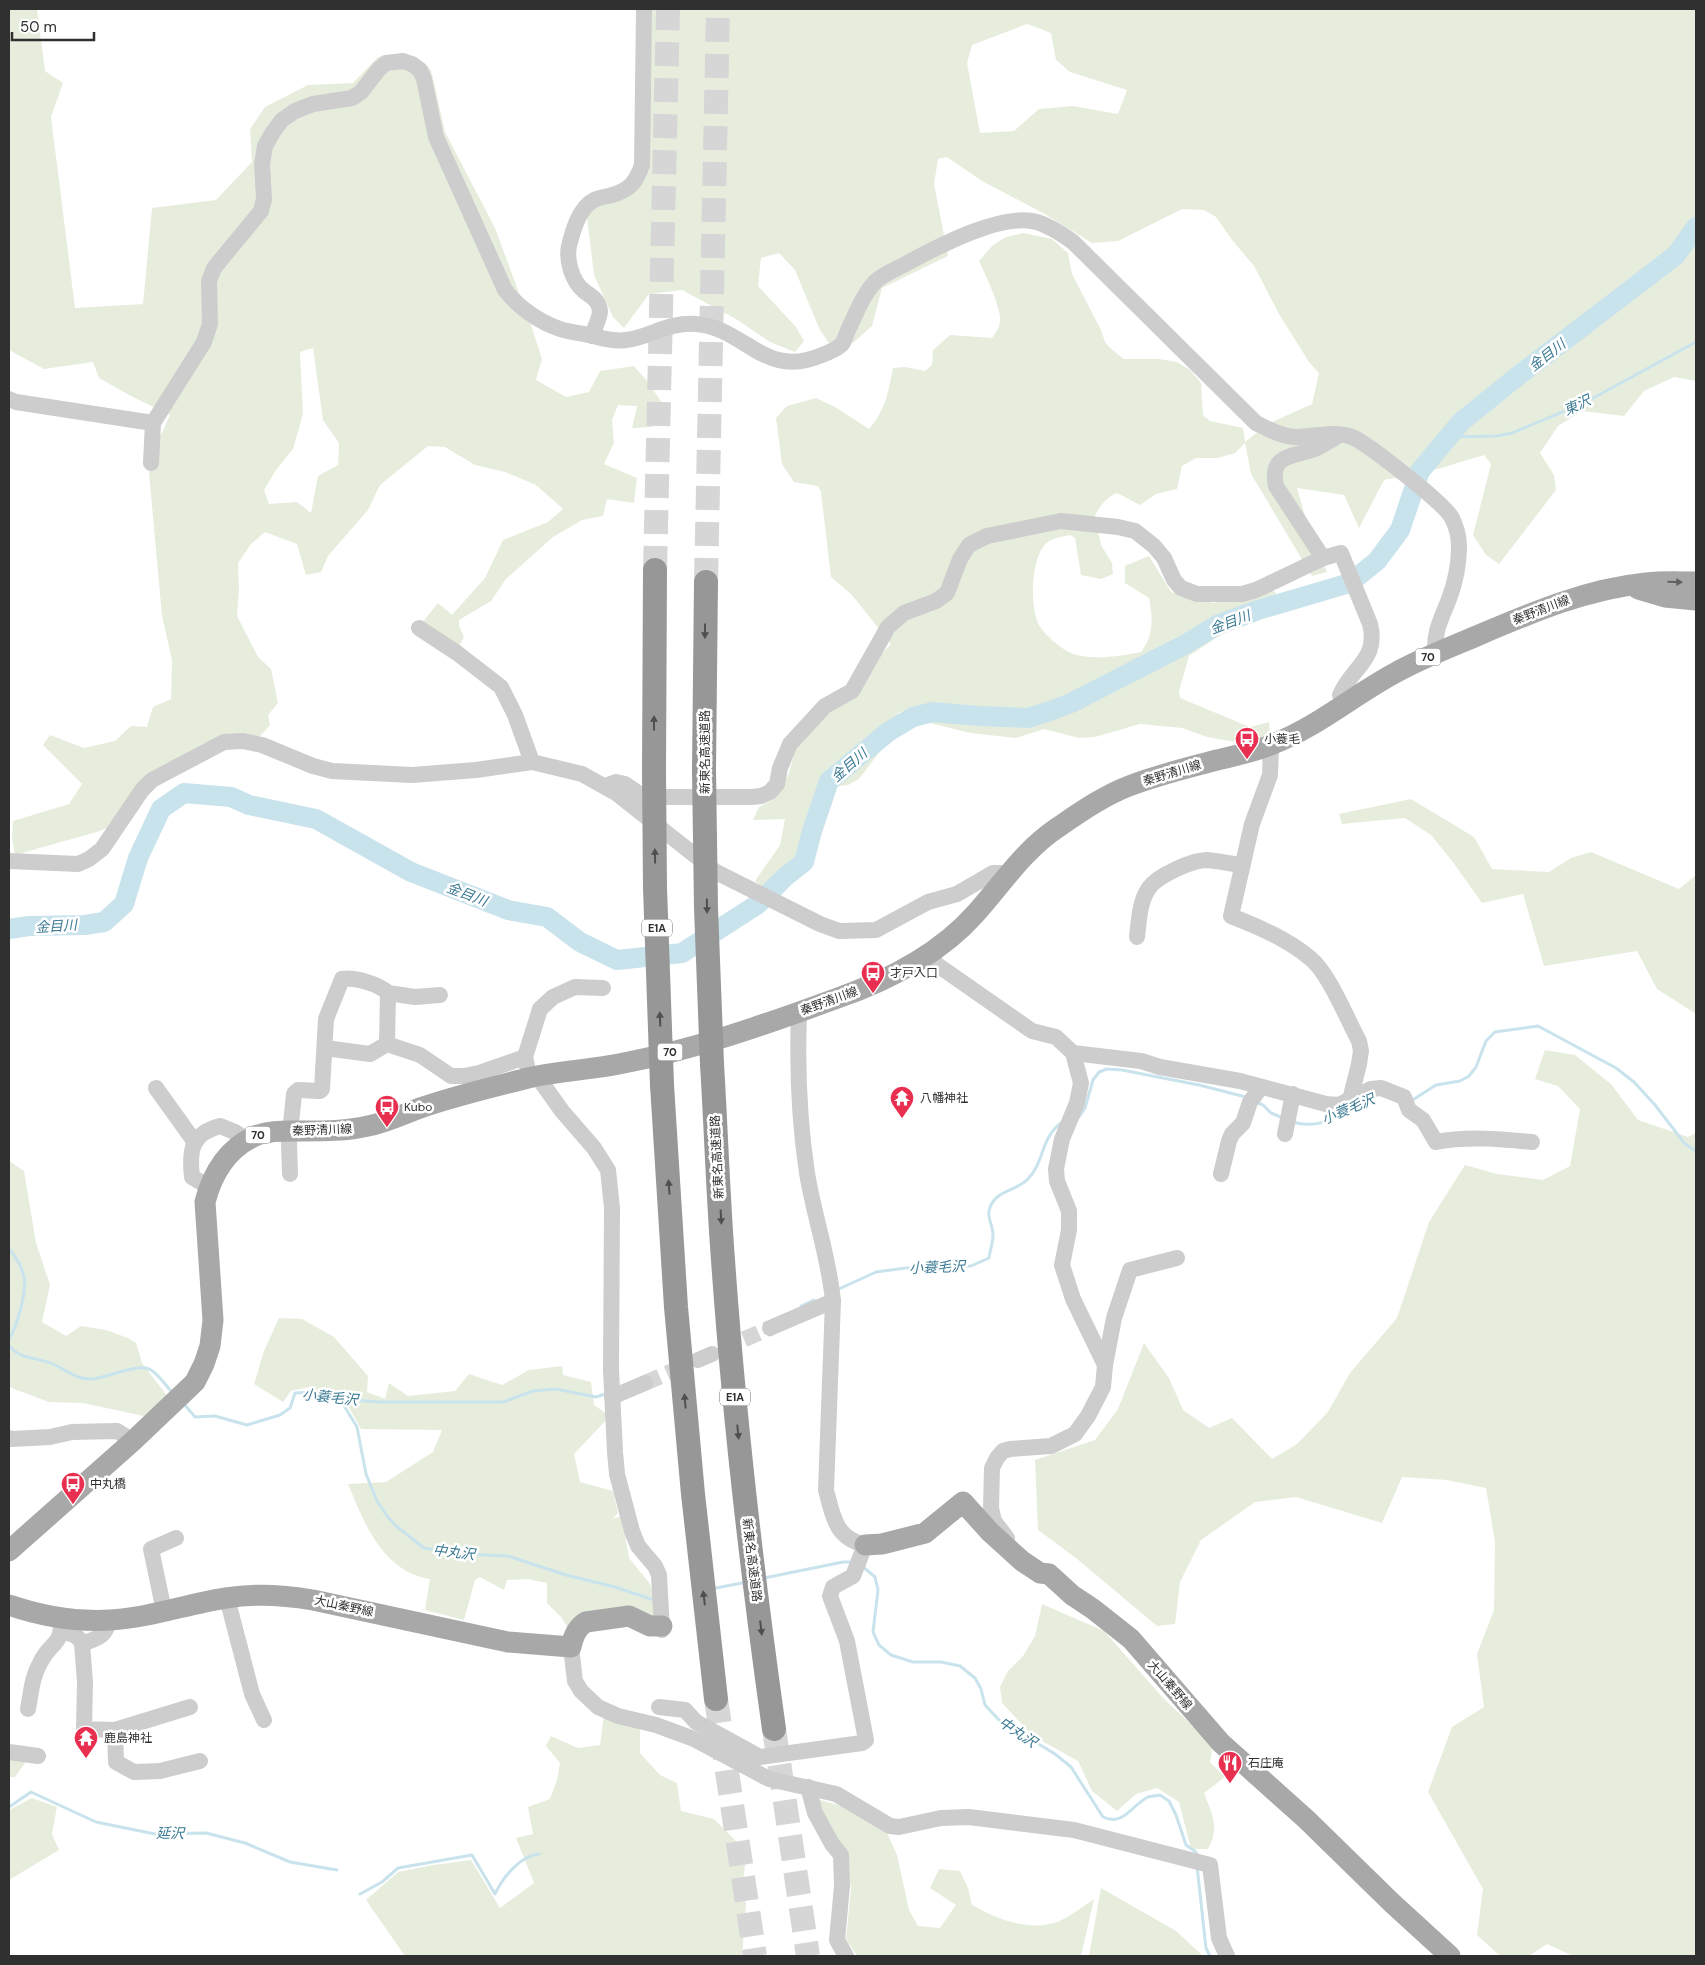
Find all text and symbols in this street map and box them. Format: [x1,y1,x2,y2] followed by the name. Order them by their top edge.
[12,10,95,42] scale bar
[20,17,57,37] text: 50 m
[1525,334,1571,375] water label: 金目川
[1561,390,1595,419] water label: 東沢
[1668,578,1684,586] one-way arrow
[1510,592,1572,628] street label: 秦野清川線
[1207,605,1255,638] water label: 金目川
[701,623,709,639] one-way arrow
[1416,649,1440,666] road number: 70
[697,710,713,794] street label: 新東名高速道路
[650,715,658,731] one-way arrow
[1234,726,1260,760] bus stop icon: 小蓑毛
[1264,731,1300,747] place label: 小蓑毛
[827,743,872,786] water label: 金目川
[1141,757,1203,789] street label: 秦野清川線
[651,848,659,864] one-way arrow
[444,878,492,911] water label: 金目川
[703,898,711,914] one-way arrow
[34,915,80,936] water label: 金目川
[642,920,672,936] road number: E1A
[860,960,886,994] bus stop icon: 才戸入口
[890,965,938,981] place label: 才戸入口
[798,983,860,1019] street label: 秦野清川線
[656,1010,664,1026] one-way arrow
[658,1044,682,1060] road number: 70
[889,1085,915,1119] temple icon: 八幡神社
[1319,1089,1379,1128] water label: 小蓑毛沢
[920,1090,968,1106] place label: 八幡神社
[374,1094,400,1128] bus stop icon: Kubo
[404,1099,432,1115] place label: Kubo
[707,1115,727,1199] street label: 新東名高速道路
[292,1121,352,1139] street label: 秦野清川線
[246,1126,270,1144] road number: 70
[664,1179,672,1195] one-way arrow
[717,1210,725,1226] one-way arrow
[909,1257,967,1277] water label: 小蓑毛沢
[301,1385,361,1409] water label: 小蓑毛沢
[720,1388,750,1405] road number: E1A
[680,1393,688,1409] one-way arrow
[734,1424,742,1440] one-way arrow
[60,1471,86,1505] bus stop icon: 中丸橋
[90,1476,126,1492] place label: 中丸橋
[739,1517,765,1603] street label: 新東名高速道路
[432,1541,478,1564] water label: 中丸沢
[700,1590,708,1606] one-way arrow
[313,1592,375,1620] street label: 大山秦野線
[757,1620,765,1636] one-way arrow
[1144,1657,1196,1713] street label: 大山秦野線
[996,1713,1042,1752] water label: 中丸沢
[73,1725,99,1759] temple icon: 鹿島神社
[104,1730,152,1746] place label: 鹿島神社
[1217,1750,1243,1784] restaurant icon: 石庄庵
[1248,1755,1284,1771] place label: 石庄庵
[156,1824,186,1842] water label: 延沢

